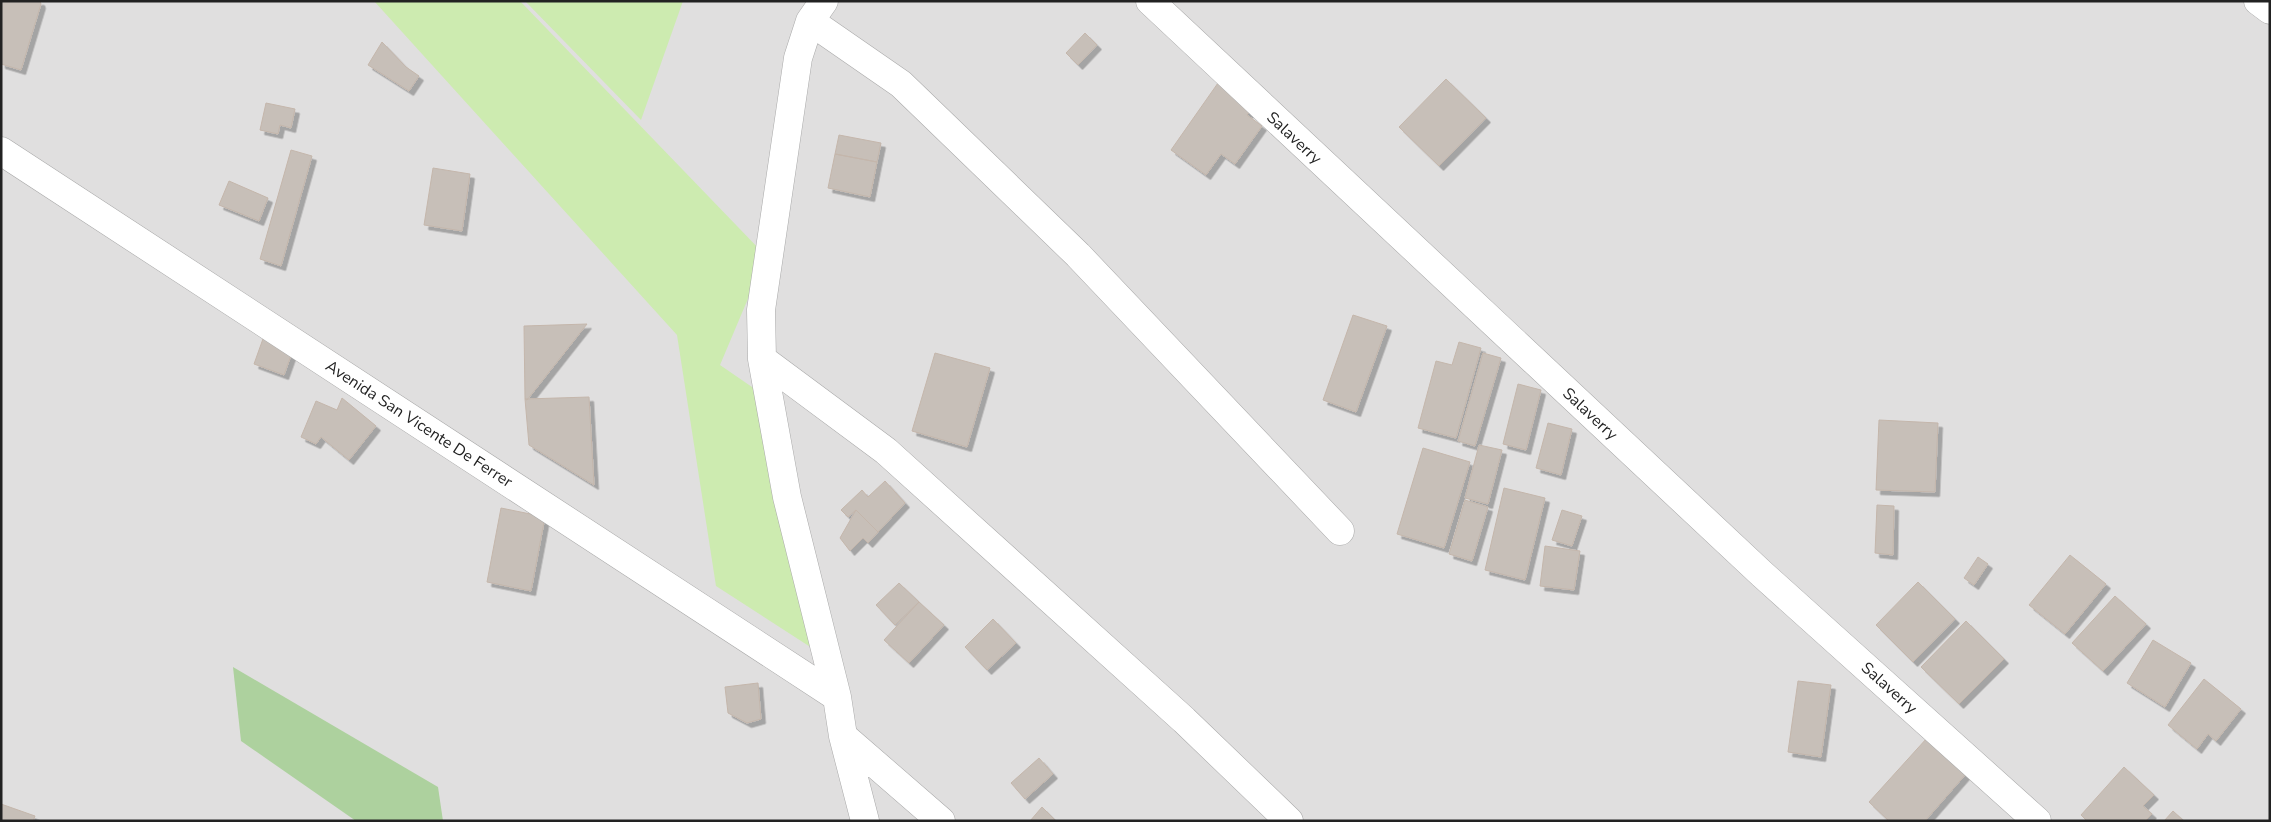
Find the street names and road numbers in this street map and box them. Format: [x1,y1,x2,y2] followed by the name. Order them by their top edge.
[1262,107,1327,170] street label: Salaverry
[321,355,517,493] street label: Avenida San Vicente De Ferrer
[1558,383,1623,446] street label: Salaverry
[1856,657,1922,720] street label: Salaverry

